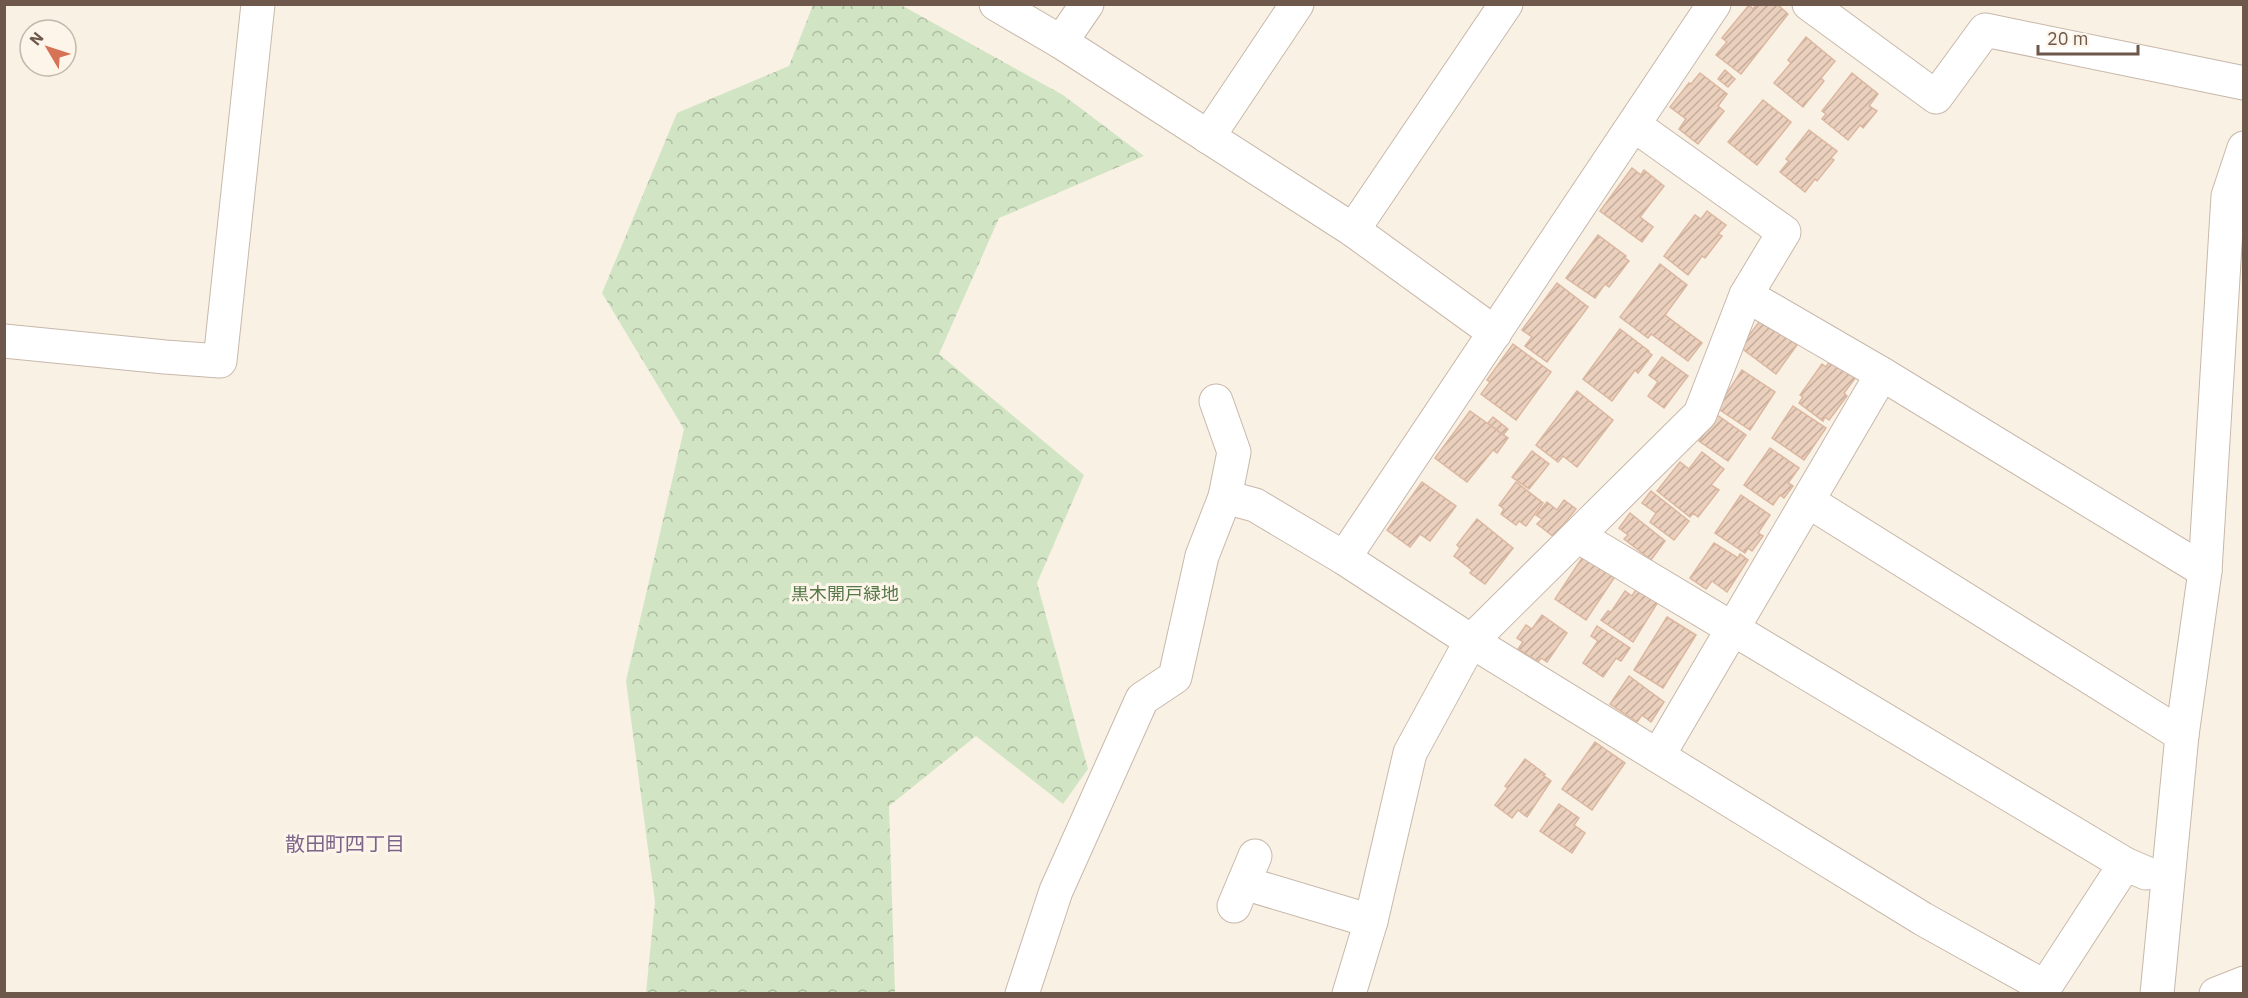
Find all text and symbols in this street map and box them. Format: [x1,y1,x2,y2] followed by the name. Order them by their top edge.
[18,18,78,78] north arrow
[2038,18,2138,56] scale bar
[2047,27,2089,50] text: 20 m
[25,28,48,49] text: N
[791,582,899,605] park label: 黒木開戸緑地
[285,830,405,857] district label: 散田町四丁目

